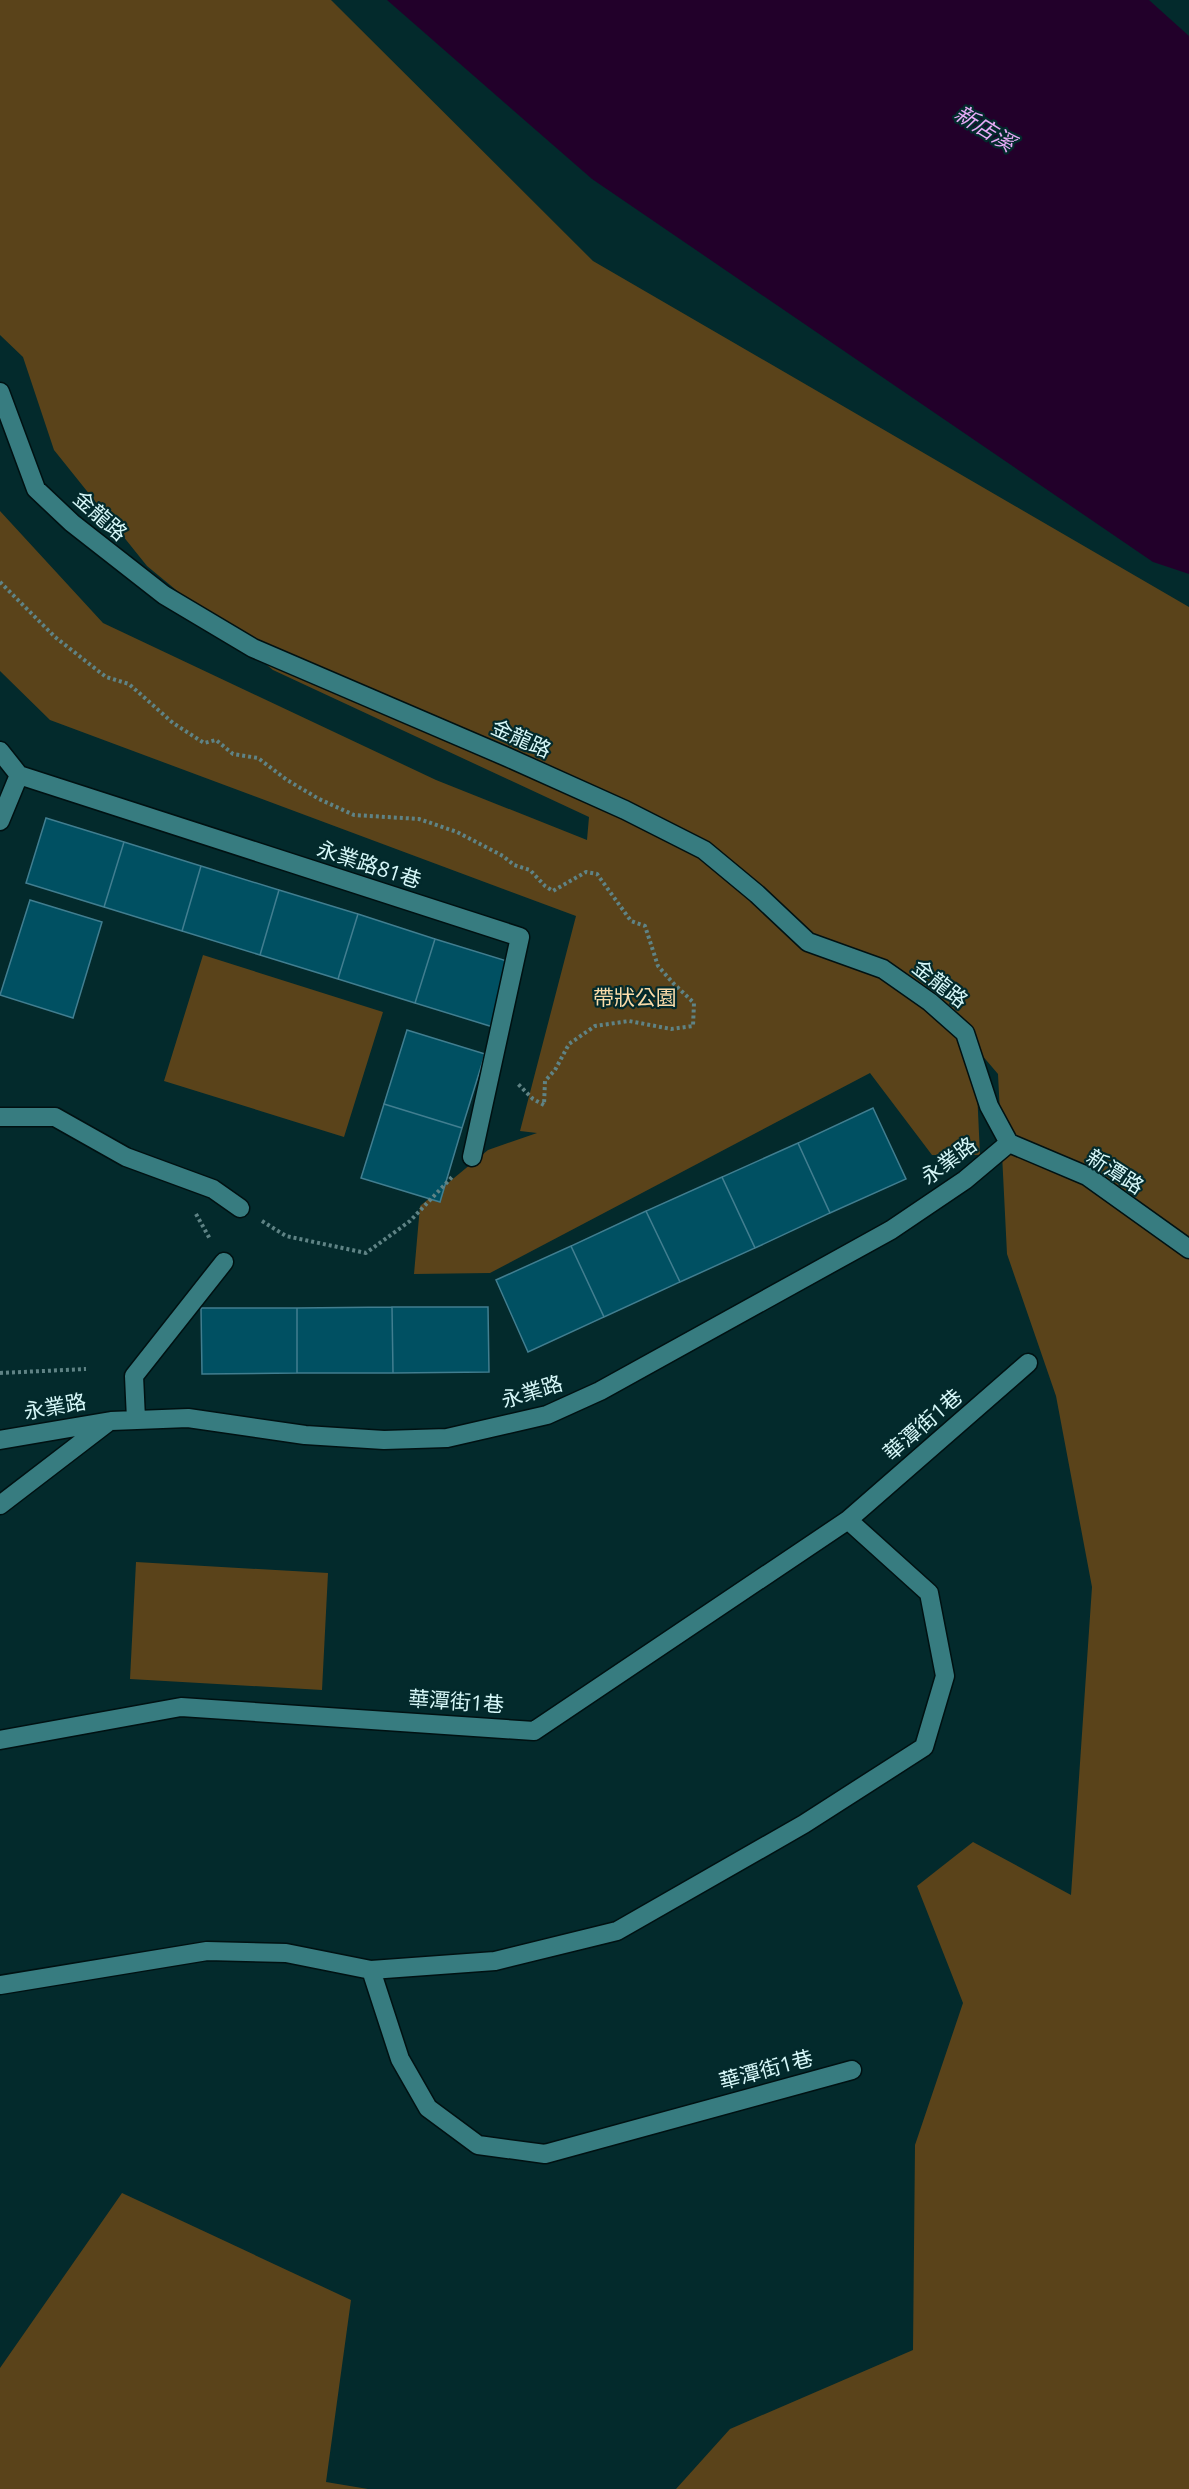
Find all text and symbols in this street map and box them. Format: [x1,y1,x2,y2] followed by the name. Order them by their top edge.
[950,97,1024,159] water label: 新店溪
[68,484,134,546] street label: 金龍路
[487,712,556,764] street label: 金龍路
[314,834,425,894] street label: 永業路81巷
[907,953,974,1014] street label: 金龍路
[593,983,677,1011] park label: 帶狀公園
[915,1130,982,1190] street label: 永業路
[1082,1142,1150,1200] street label: 新潭路
[497,1368,566,1414] street label: 永業路
[877,1382,968,1466] street label: 華潭街1巷
[21,1387,88,1425] street label: 永業路
[407,1684,505,1718] street label: 華潭街1巷
[716,2043,816,2095] street label: 華潭街1巷

